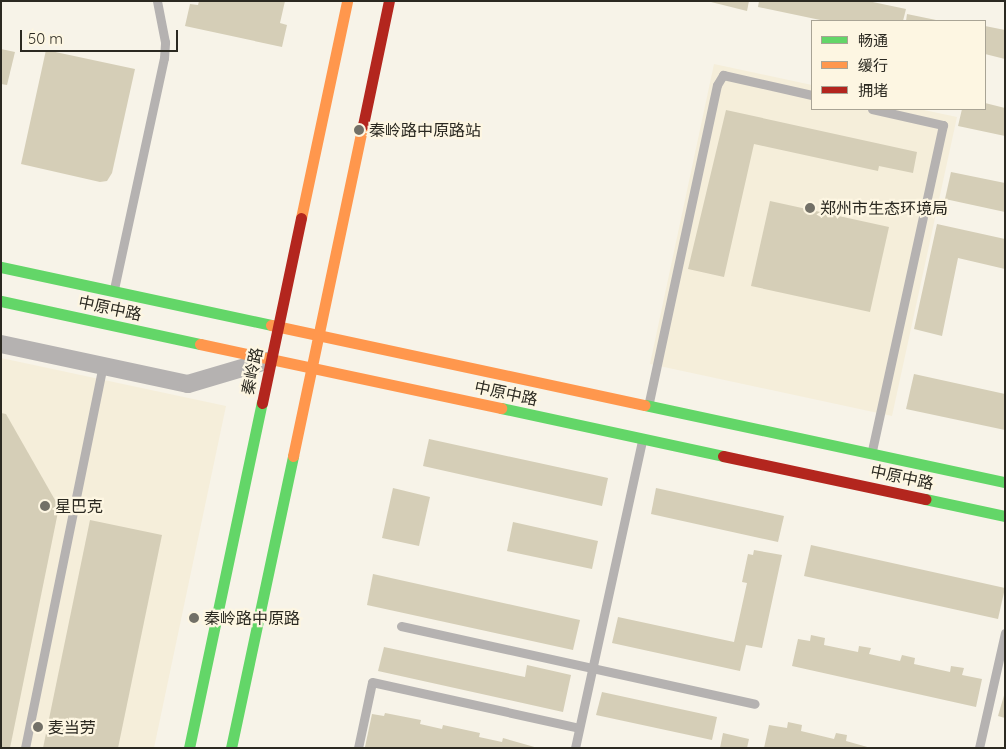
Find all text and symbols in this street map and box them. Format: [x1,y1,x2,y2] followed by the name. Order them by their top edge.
[22,20,180,52] scale bar
[811,20,986,110] legend
[28,29,63,48] text: 50 m
[858,31,888,50] text: 畅通
[858,56,888,75] text: 缓行
[858,81,888,100] text: 拥堵
[369,120,481,140] place label: 秦岭路中原路站
[353,124,365,136] marker: 秦岭路中原路站
[820,198,948,218] place label: 郑州市生态环境局
[804,202,816,214] marker: 郑州市生态环境局
[77,292,143,324] street label: 中原中路
[238,346,266,396] street label: 秦岭路
[473,377,539,409] street label: 中原中路
[869,461,935,493] street label: 中原中路
[55,496,103,516] place label: 星巴克
[39,500,51,512] marker: 星巴克
[204,608,300,628] place label: 秦岭路中原路
[188,612,200,624] marker: 秦岭路中原路
[48,717,96,737] place label: 麦当劳
[32,721,44,733] marker: 麦当劳

